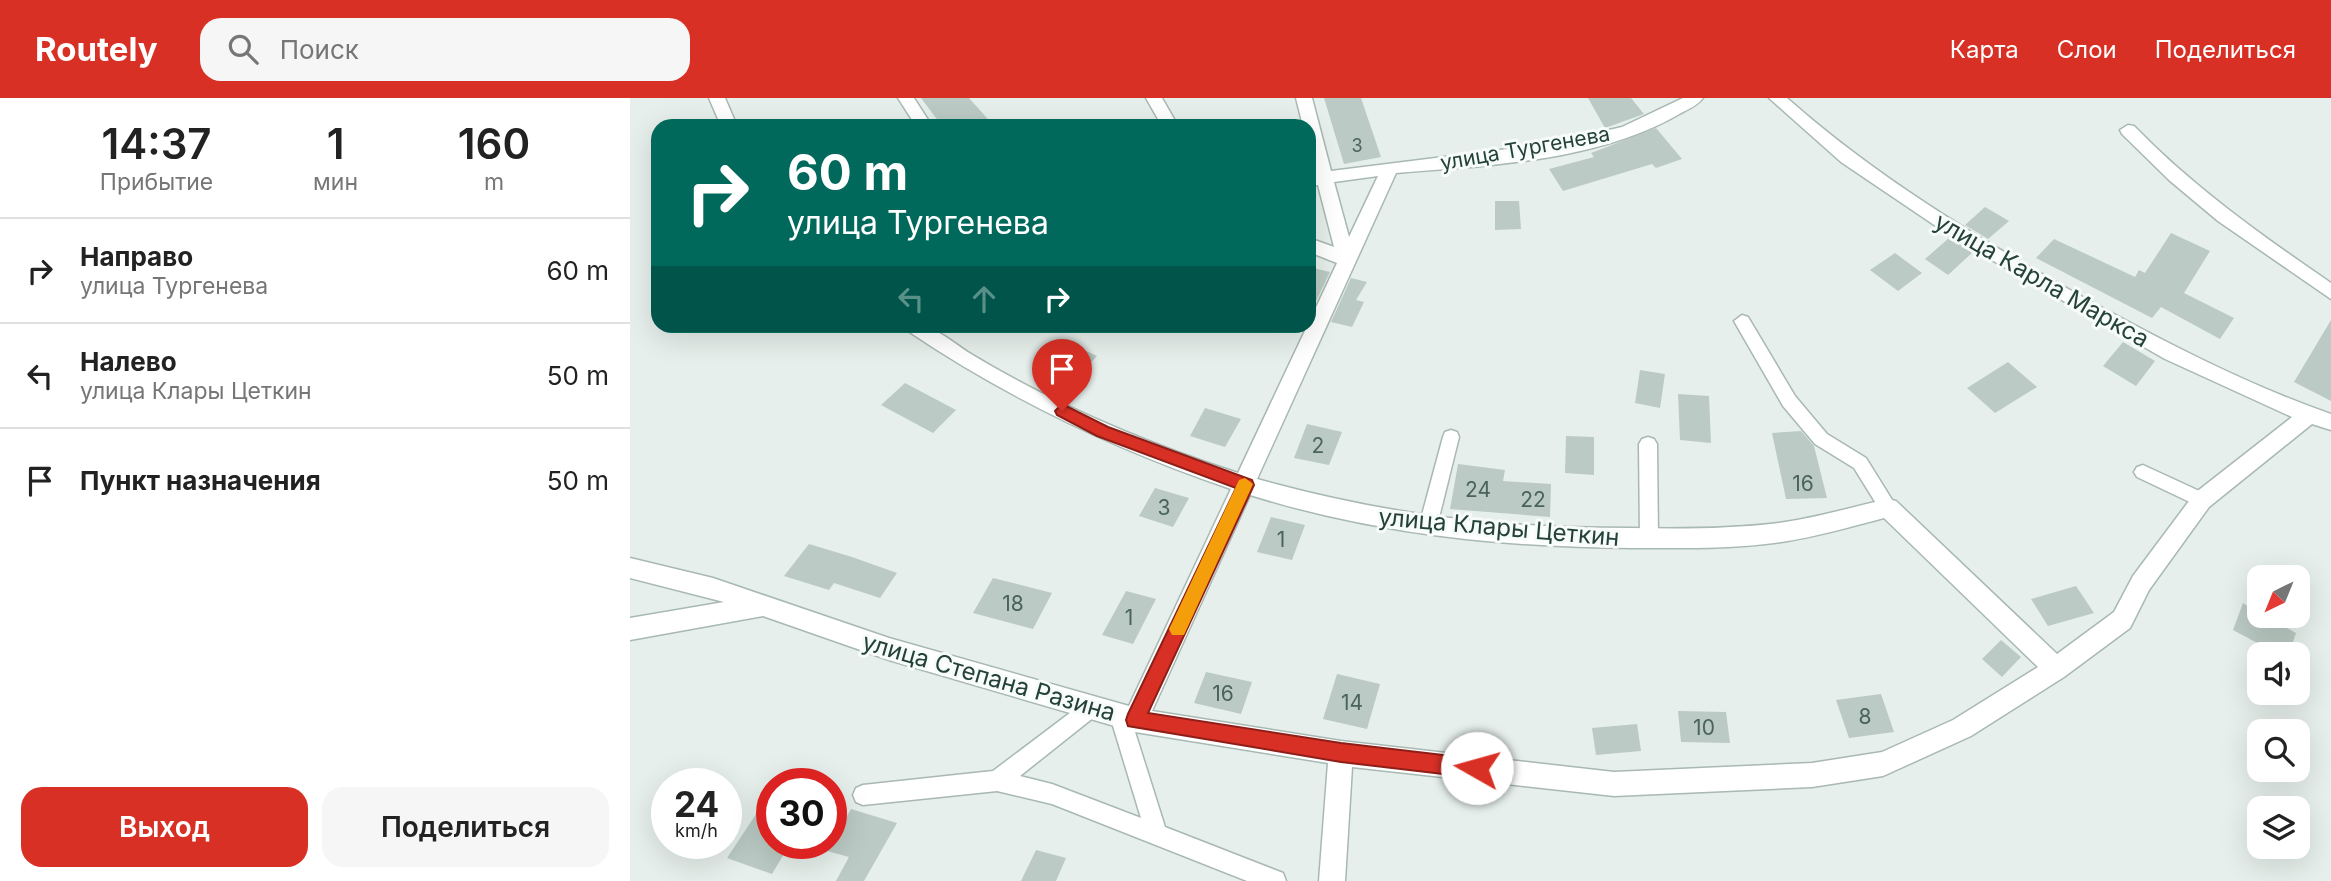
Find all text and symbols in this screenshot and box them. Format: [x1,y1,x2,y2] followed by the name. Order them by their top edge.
[200,18,690,81] search box
[35,29,158,69] text: Routely
[224,30,262,68] icon: search
[280,34,359,65] text: Поиск
[1950,35,2019,64] text: Карта
[2057,35,2117,64] text: Слои
[2155,35,2296,64] text: Поделиться
[102,118,212,169] text: 14:37
[327,118,344,169] text: 1
[458,118,530,169] text: 160
[1438,121,1612,175] street label: улица Тургенева
[1351,135,1363,156] house number: 3
[787,143,908,202] text: 60 m
[672,147,763,238] icon: right
[100,168,213,196] text: Прибытие
[313,168,358,196] text: мин
[484,168,504,196] text: m
[787,203,1049,242] text: улица Тургенева
[1930,207,2154,353] street label: улица Карла Маркса
[80,241,193,272] text: Направо
[21,252,59,290] icon: right
[546,255,609,286] text: 60 m
[80,272,268,300] text: улица Тургенева
[892,280,930,318] icon: left
[965,280,1003,318] icon: ahead
[1038,280,1076,318] icon: right
[1032,339,1092,411] pin
[80,346,177,377] text: Налево
[1043,350,1081,388] icon: arrive
[21,357,59,395] icon: left
[547,360,609,391] text: 50 m
[80,377,312,405] text: улица Клары Цеткин
[1312,433,1324,458] house number: 2
[21,462,59,500] icon: arrive
[80,465,321,496] text: Пункт назначения
[547,465,609,496] text: 50 m
[1792,471,1814,496] house number: 16
[1465,477,1491,502] house number: 24
[1520,487,1546,512] house number: 22
[1158,495,1170,520] house number: 3
[1377,502,1621,552] street label: улица Клары Цеткин
[1277,527,1285,552] house number: 1
[2247,565,2310,628] north arrow
[2247,565,2310,859] map controls
[1002,591,1024,616] house number: 18
[1125,605,1133,630] house number: 1
[859,627,1119,727] street label: улица Степана Разина
[2247,642,2310,705] button: sound
[1212,681,1234,706] house number: 16
[1341,690,1363,715] house number: 14
[1859,704,1872,729] house number: 8
[1693,715,1715,740] house number: 10
[2247,719,2310,782] button: search
[1440,731,1514,805] position arrow
[756,768,847,859] speed limit sign: 30
[674,783,719,825] text: 24
[21,787,308,867] button: Выход
[322,787,609,867] button: Поделиться
[2247,796,2310,859] button: layers
[675,820,718,841] text: km/h

